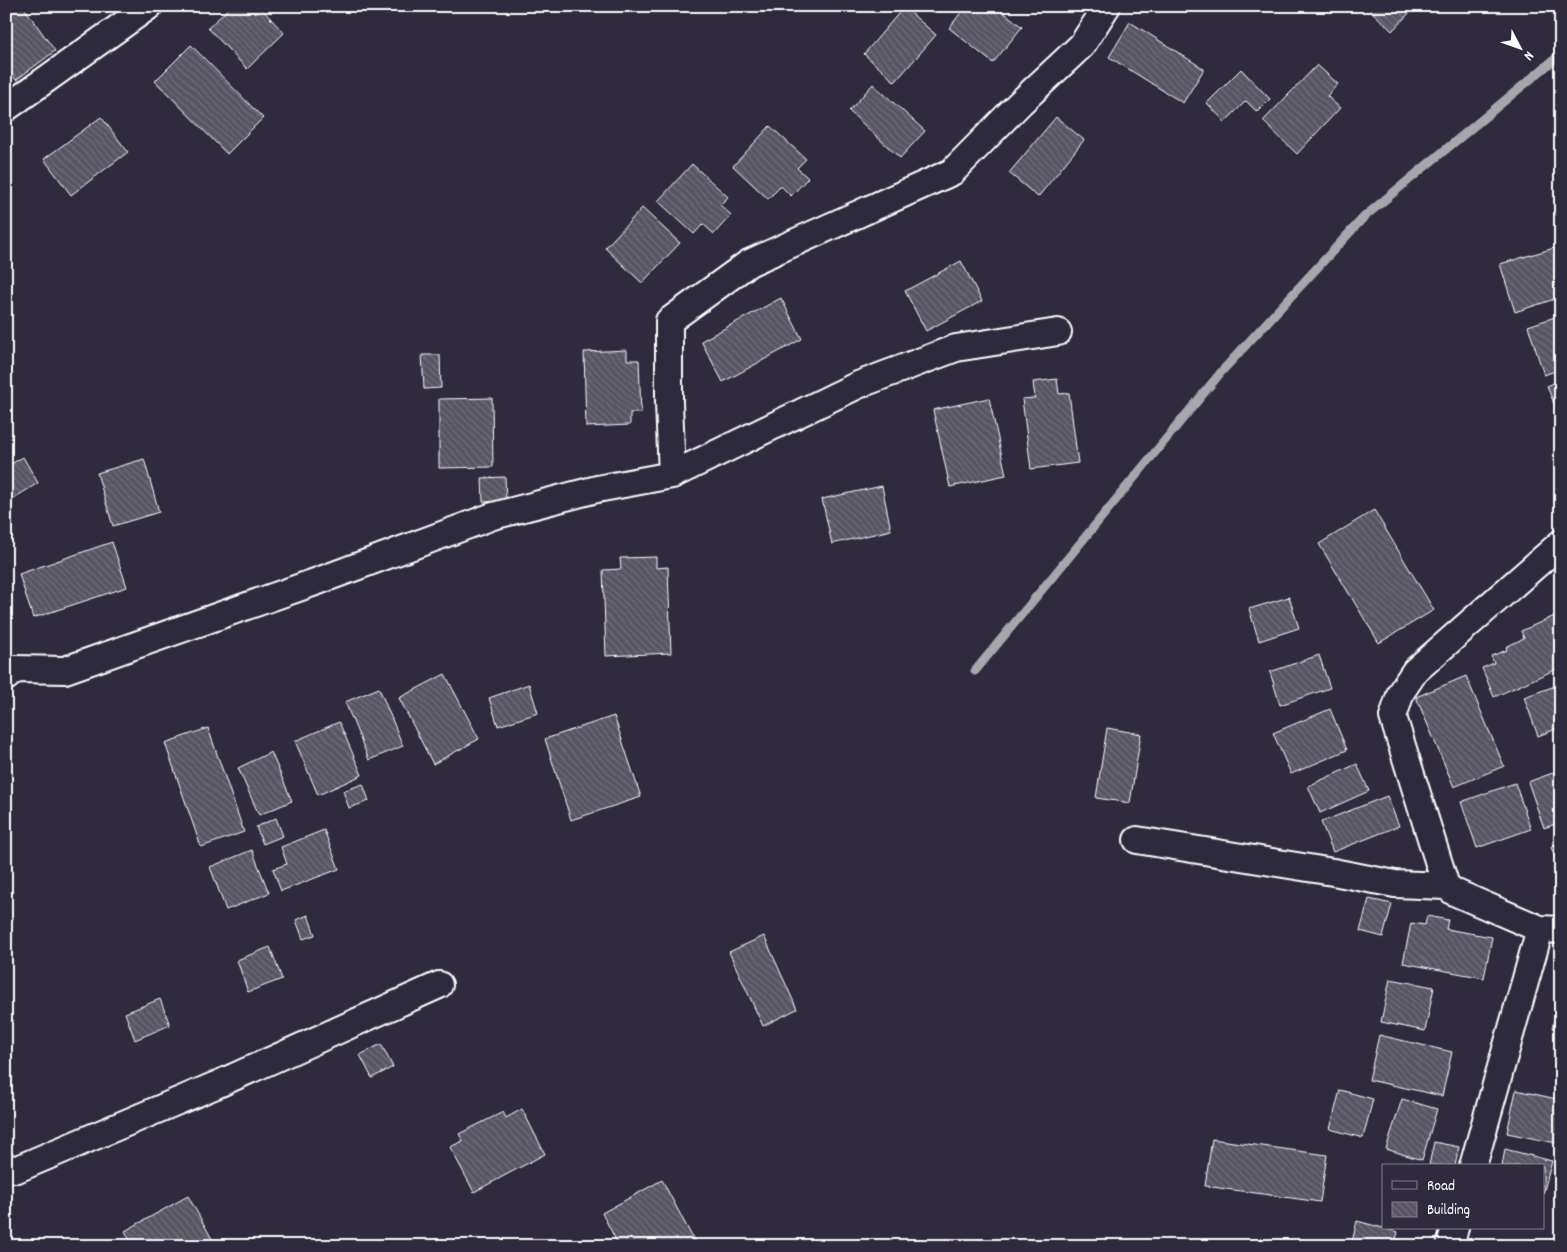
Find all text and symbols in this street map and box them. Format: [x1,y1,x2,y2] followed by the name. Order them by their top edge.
[1494,22,1544,72] north arrow
[1518,46,1538,64] text: N
[1382,1164,1544,1230] legend
[1427,1176,1455,1198] text: Road
[1427,1200,1470,1222] text: Building

